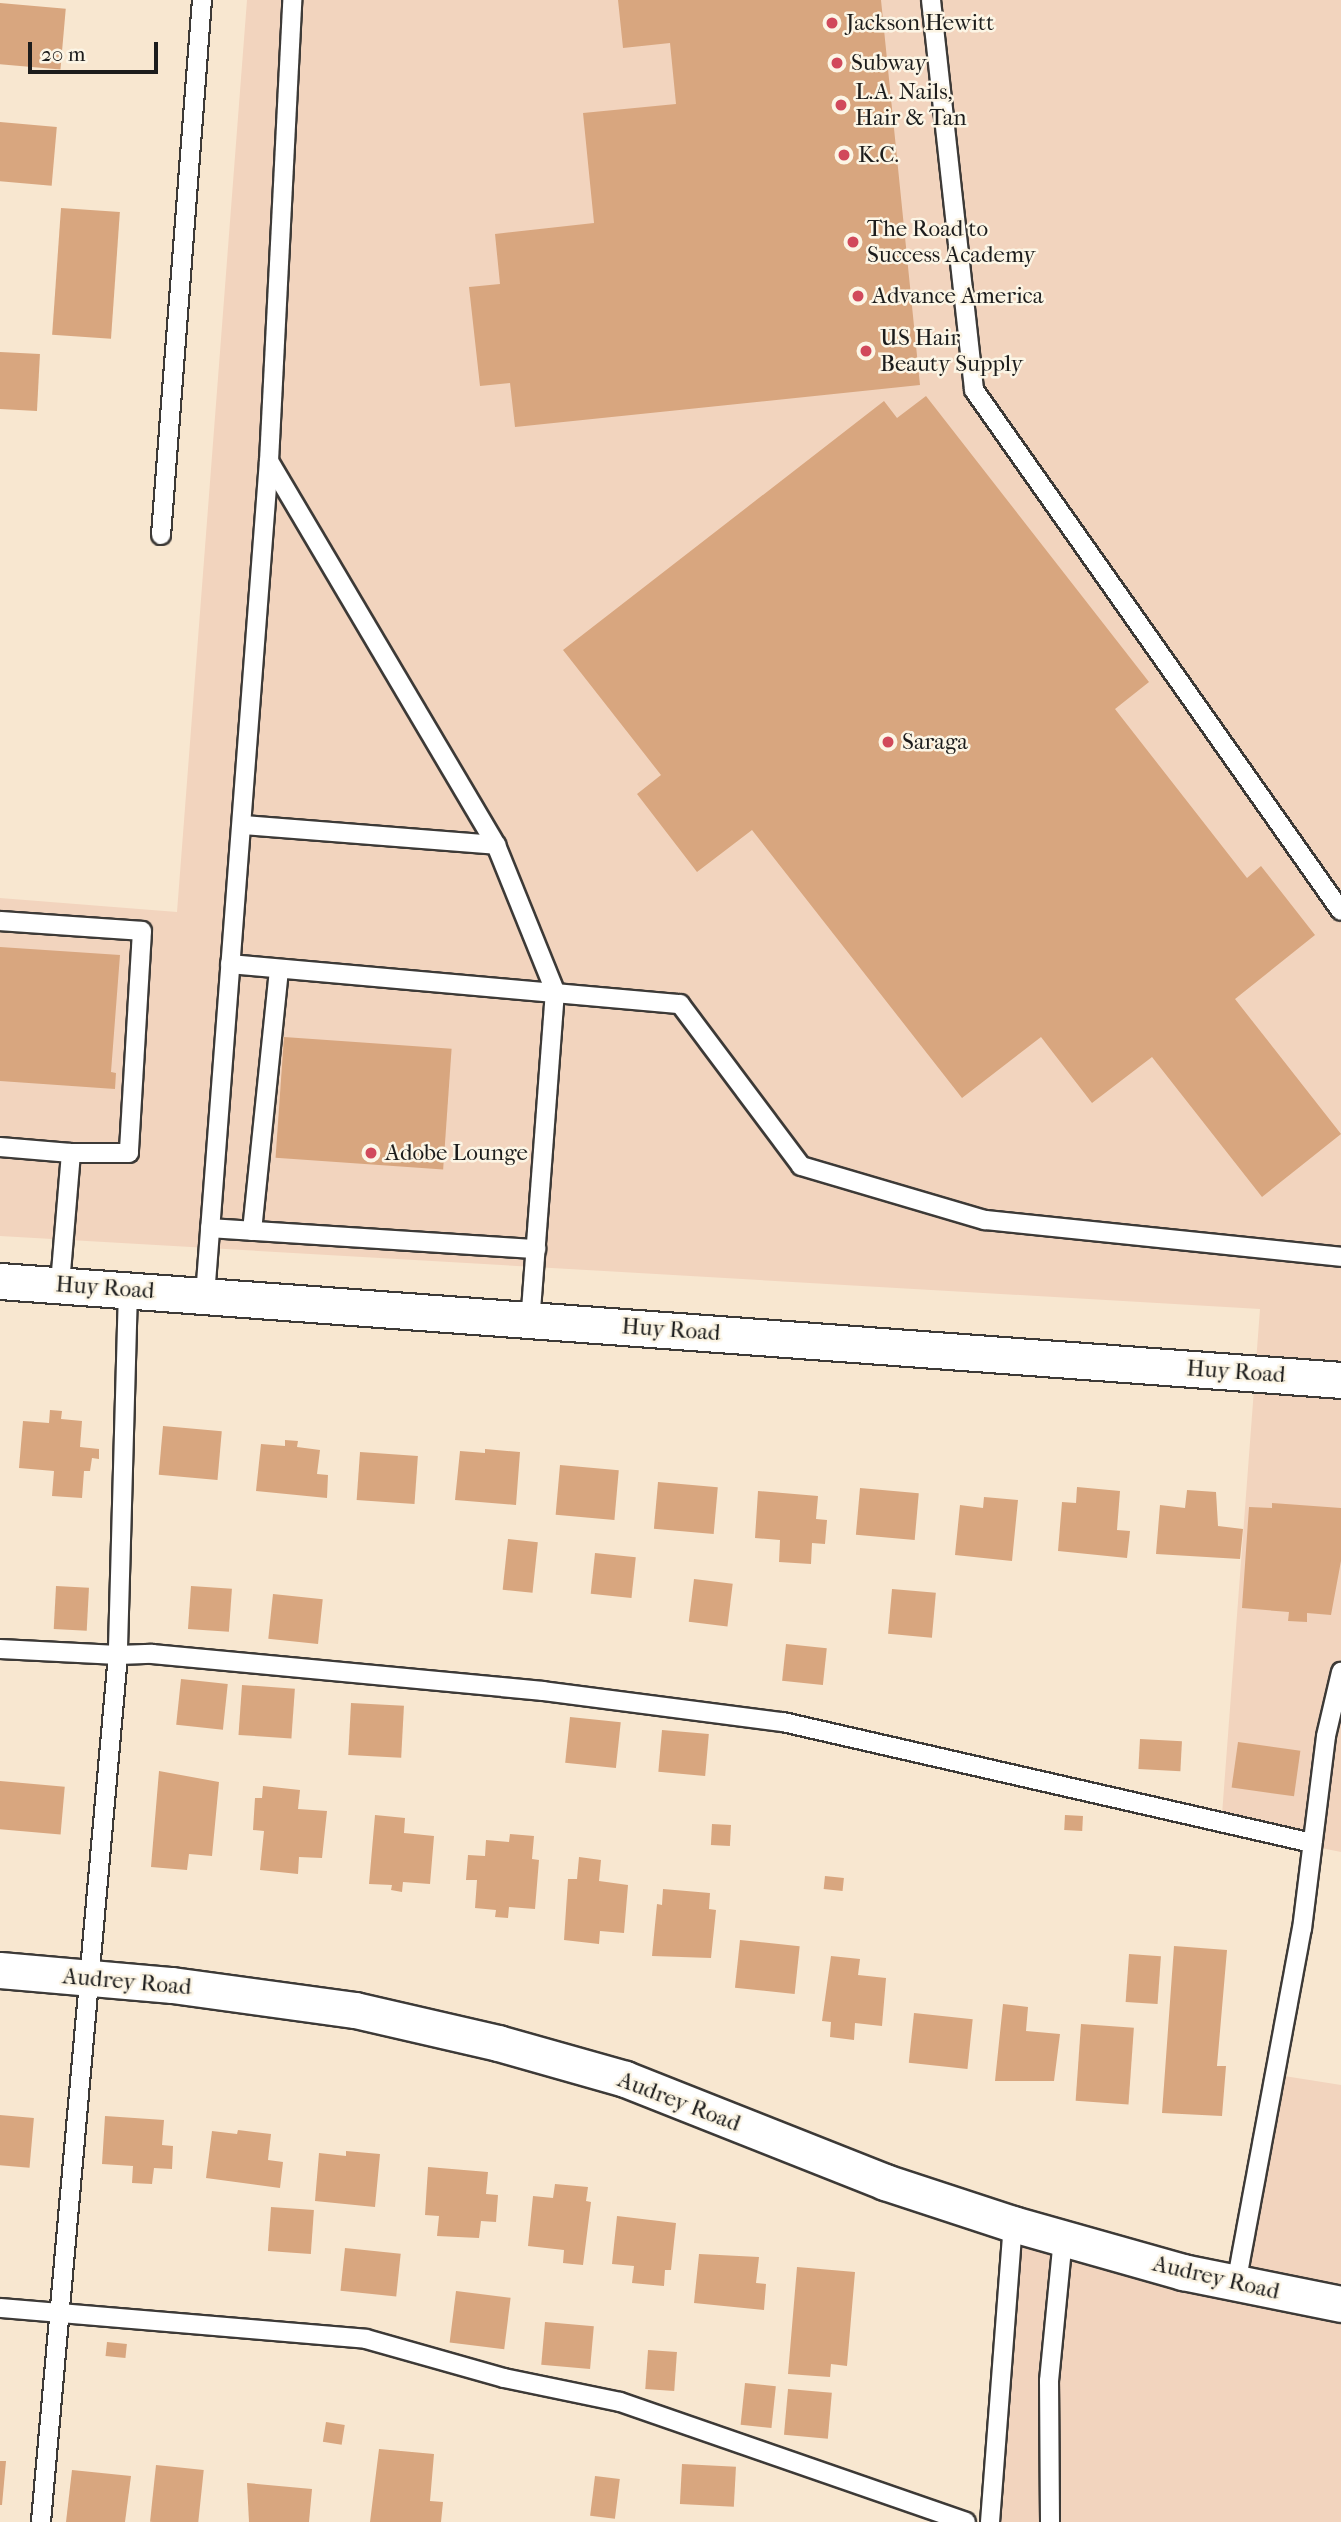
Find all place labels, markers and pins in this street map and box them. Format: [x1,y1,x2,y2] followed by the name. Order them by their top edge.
[846,9,994,37] place label: Jackson Hewitt
[824,15,840,31] marker: Jackson Hewitt
[851,49,927,77] place label: Subway
[829,55,845,71] marker: Subway
[855,78,967,132] place label: L.A. Nails, Hair & Tan
[833,97,849,113] marker: L.A. Nails, Hair & Tan
[858,141,899,169] place label: K.C.
[836,147,852,163] marker: K.C.
[867,215,1036,269] place label: The Road to Success Academy
[845,234,861,250] marker: The Road to Success Academy
[872,282,1043,310] place label: Advance America
[850,288,866,304] marker: Advance America
[880,324,1023,378] place label: US Hair Beauty Supply
[858,343,874,359] marker: US Hair Beauty Supply
[902,728,968,756] place label: Saraga
[880,734,896,750] marker: Saraga
[385,1139,528,1167] place label: Adobe Lounge
[363,1145,379,1161] marker: Adobe Lounge

